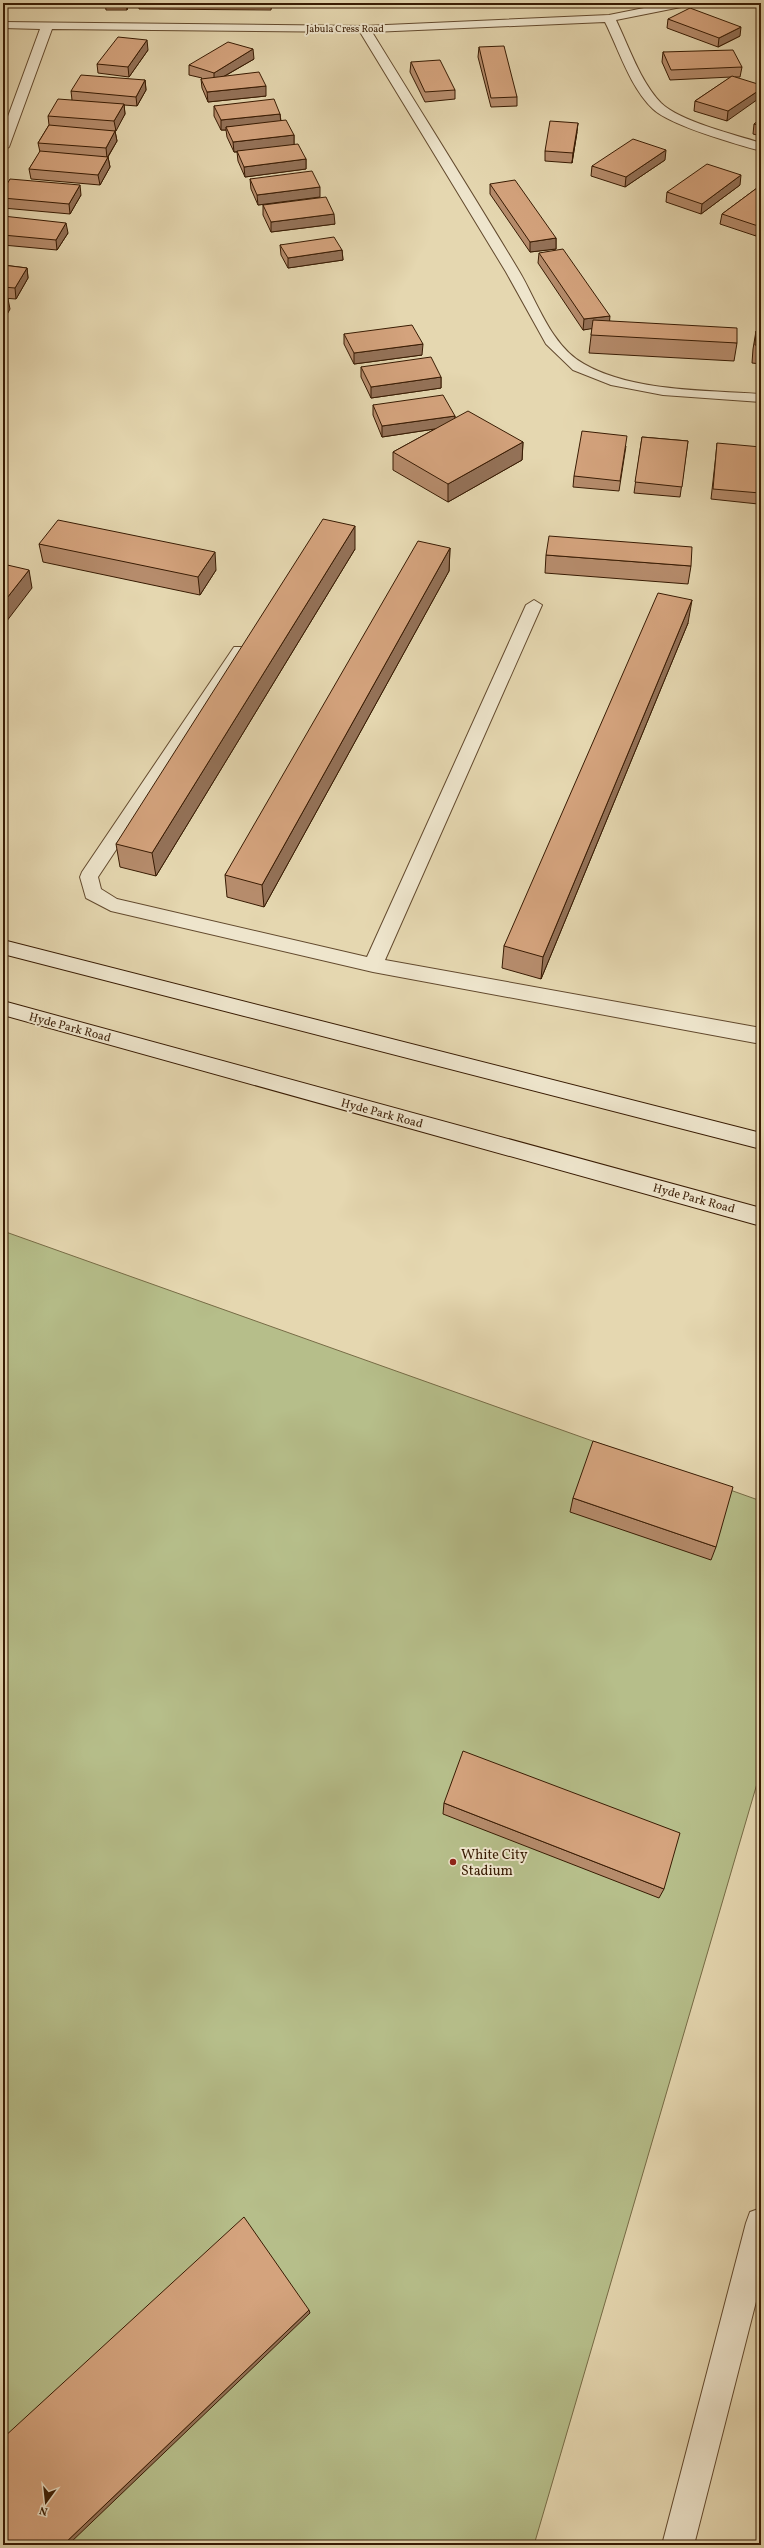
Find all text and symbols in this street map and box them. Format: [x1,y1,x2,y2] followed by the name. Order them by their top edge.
[306,22,384,36] street label: Jabula Cress Road
[27,1009,113,1047] street label: Hyde Park Road
[339,1095,425,1133] street label: Hyde Park Road
[651,1180,737,1218] street label: Hyde Park Road
[461,1846,528,1881] place label: White City Stadium
[448,1857,458,1867] marker: White City Stadium
[26,2482,66,2522] north arrow
[38,2502,50,2518] text: N

